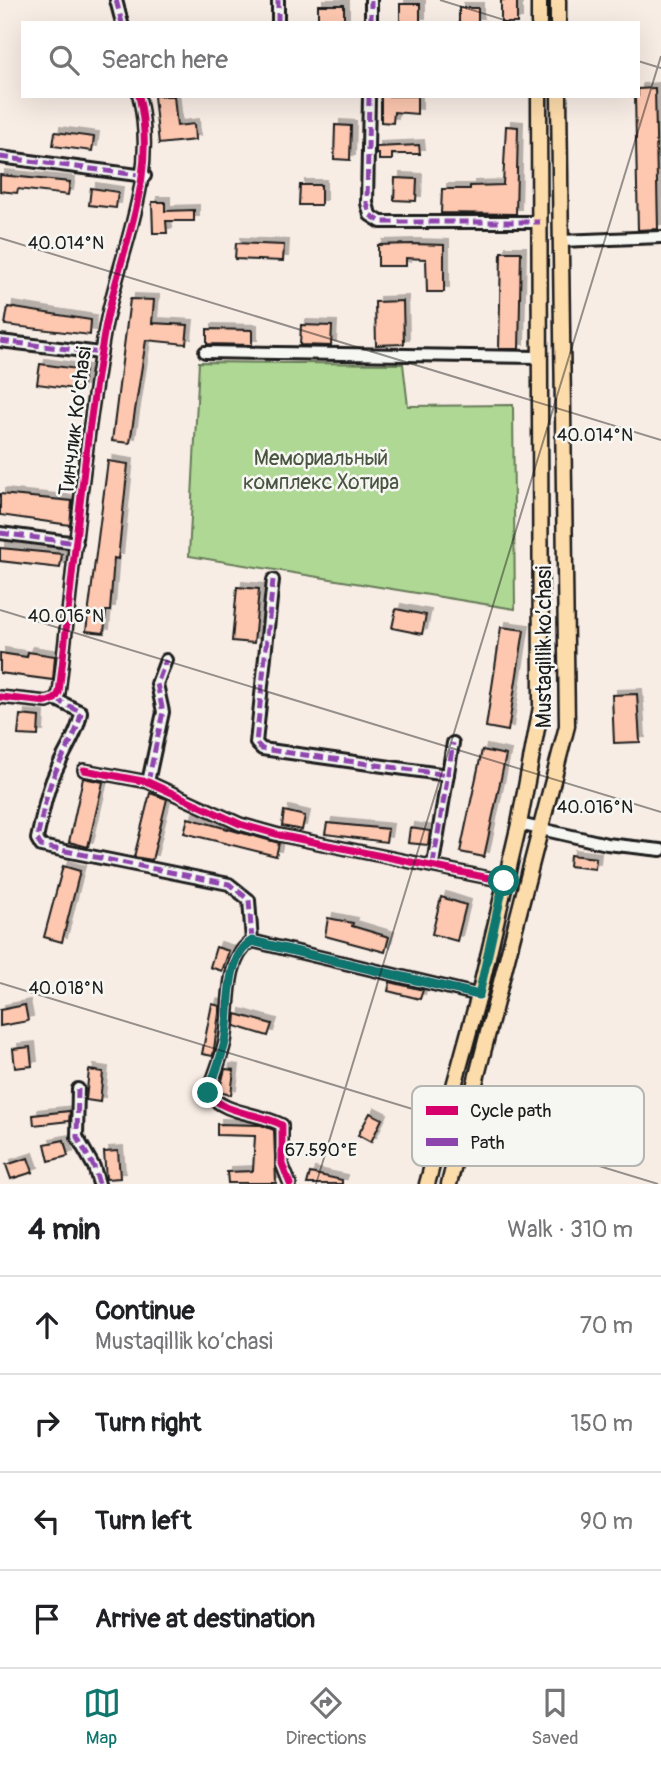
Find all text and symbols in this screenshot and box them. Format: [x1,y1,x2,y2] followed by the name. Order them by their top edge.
[21,21,640,98] search box
[45,41,83,79] icon: search
[101,44,228,76] text: Search here
[28,232,104,255] text: 40.014°N
[53,345,98,497] street label: Тинчлик Ko’chasi
[557,424,633,447] text: 40.014°N
[243,445,399,496] park label: Мемориальный комплекс Хотира
[531,566,558,728] street label: Mustaqillik ko’chasi
[28,605,104,628] text: 40.016°N
[557,796,633,819] text: 40.016°N
[488,865,519,896] route start
[28,977,104,1000] text: 40.018°N
[192,1077,223,1108] route end
[412,1086,644,1166] legend
[470,1099,551,1123] text: Cycle path
[470,1131,505,1155] text: Path
[285,1139,357,1162] text: 67.590°E
[28,1211,101,1248] text: 4 min
[507,1215,633,1244] text: Walk · 310 m
[95,1295,195,1327] text: Continue
[28,1306,66,1344] icon: ahead
[580,1311,633,1340] text: 70 m
[95,1327,273,1356] text: Mustaqillik ko’chasi
[28,1404,66,1442] icon: right
[95,1407,201,1439] text: Turn right
[570,1409,633,1438] text: 150 m
[28,1502,66,1540] icon: left
[95,1505,191,1537] text: Turn left
[580,1507,633,1536] text: 90 m
[28,1600,66,1638] icon: arrive
[95,1603,315,1635] text: Arrive at destination
[83,1684,121,1750] tab: Map
[286,1684,366,1750] tab: Directions
[531,1684,578,1750] tab: Saved

